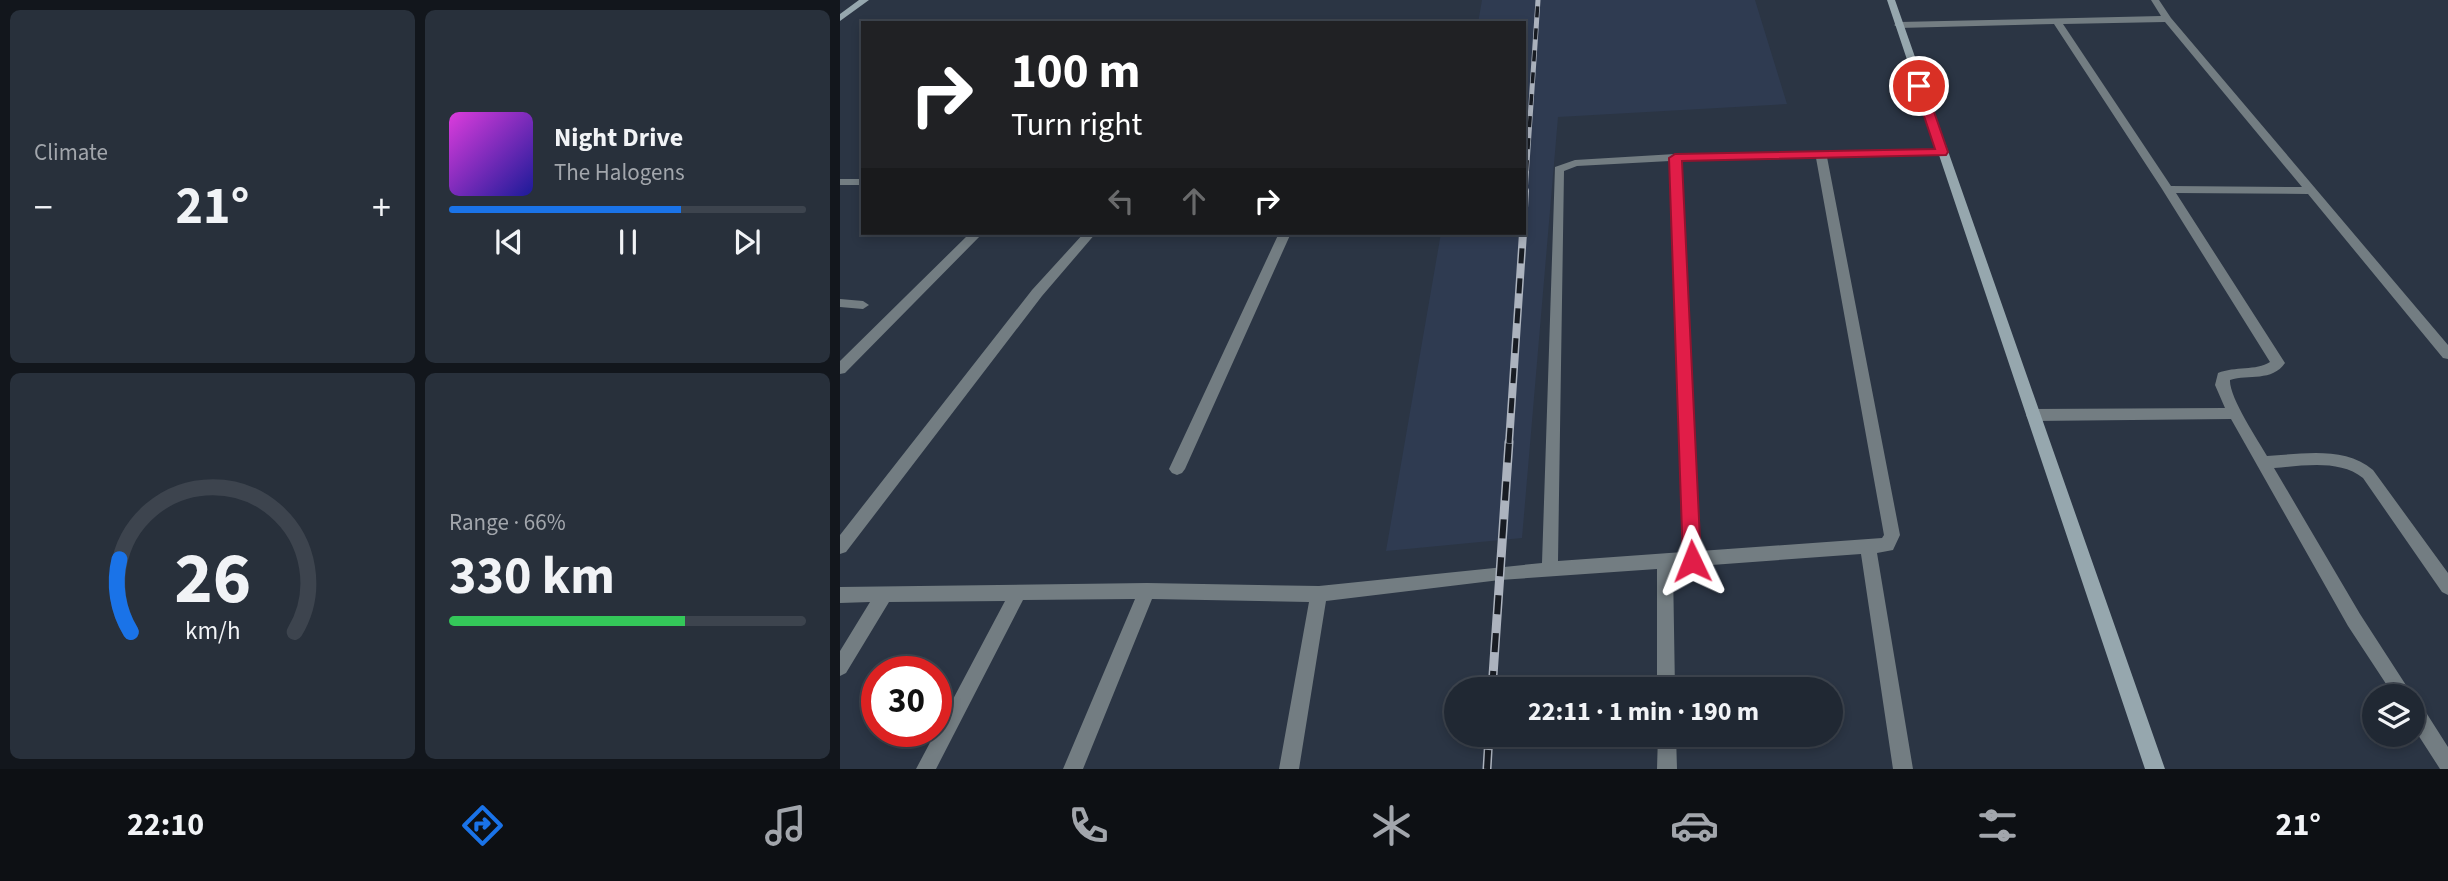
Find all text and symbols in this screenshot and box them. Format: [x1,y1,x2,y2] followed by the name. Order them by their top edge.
[1011,37,1140,107] text: 100 m
[896,49,987,140] icon: right
[1889,56,1949,116] pin
[1900,67,1938,105] icon: arrive
[1011,102,1142,148] text: Turn right
[554,119,683,156] text: Night Drive
[34,136,108,169] text: Climate
[554,156,685,189] text: The Halogens
[176,170,249,244] text: 21°
[34,181,53,235] text: −
[372,181,391,235] text: +
[1102,182,1140,220] icon: left
[1175,182,1213,220] icon: ahead
[1248,182,1286,220] icon: right
[490,223,528,261] icon: previous
[609,223,647,261] icon: pause
[728,223,766,261] icon: next
[449,506,566,539] text: Range · 66%
[1655,524,1729,598] position arrow
[174,527,251,631] text: 26
[449,540,615,614] text: 330 km
[185,613,240,649] text: km/h
[861,656,952,747] speed limit sign: 30
[2362,684,2425,747] map controls
[2362,684,2425,747] button: layers
[1528,693,1759,730] text: 22:11 · 1 min · 190 m
[458,801,507,850] icon: directions
[761,801,810,850] icon: music
[1064,801,1113,850] icon: phone
[1367,801,1416,850] icon: climate
[1670,801,1719,850] icon: car
[1973,801,2022,850] icon: filters
[127,802,204,848] text: 22:10
[2275,802,2321,848] text: 21°

